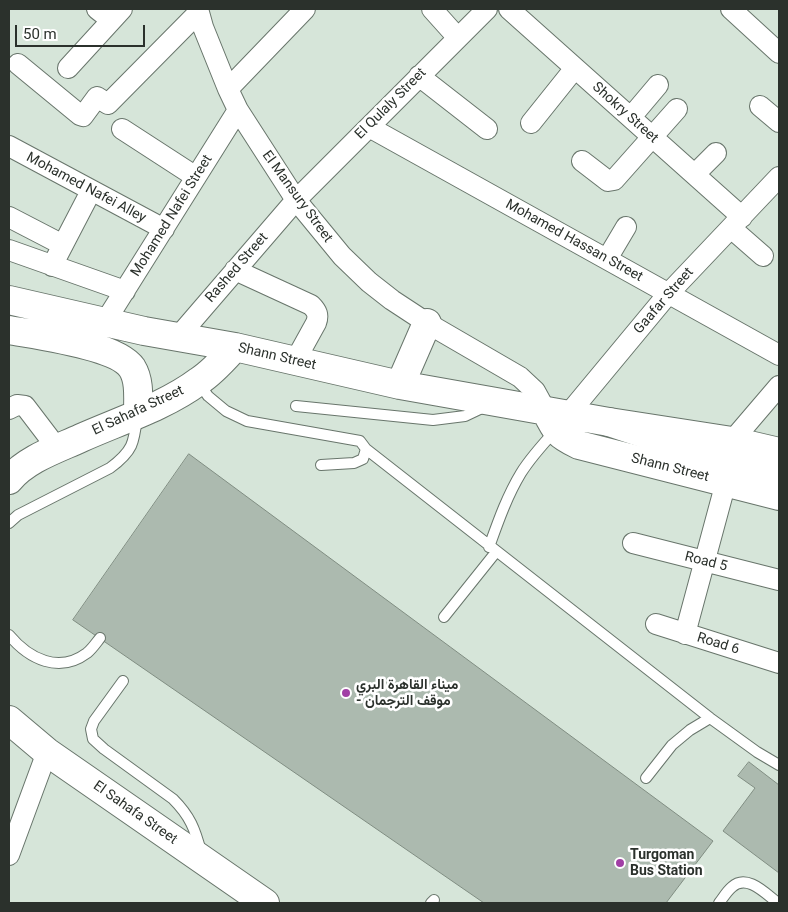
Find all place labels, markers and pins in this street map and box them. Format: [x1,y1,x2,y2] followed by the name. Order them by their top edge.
[356,677,458,710] place label: ميناء القاهرة البري - موقف الترجمان
[340,687,352,699] marker: ميناء القاهرة البري - موقف الترجمان
[630,847,702,880] place label: Turgoman Bus Station
[614,857,626,869] marker: Turgoman Bus Station

